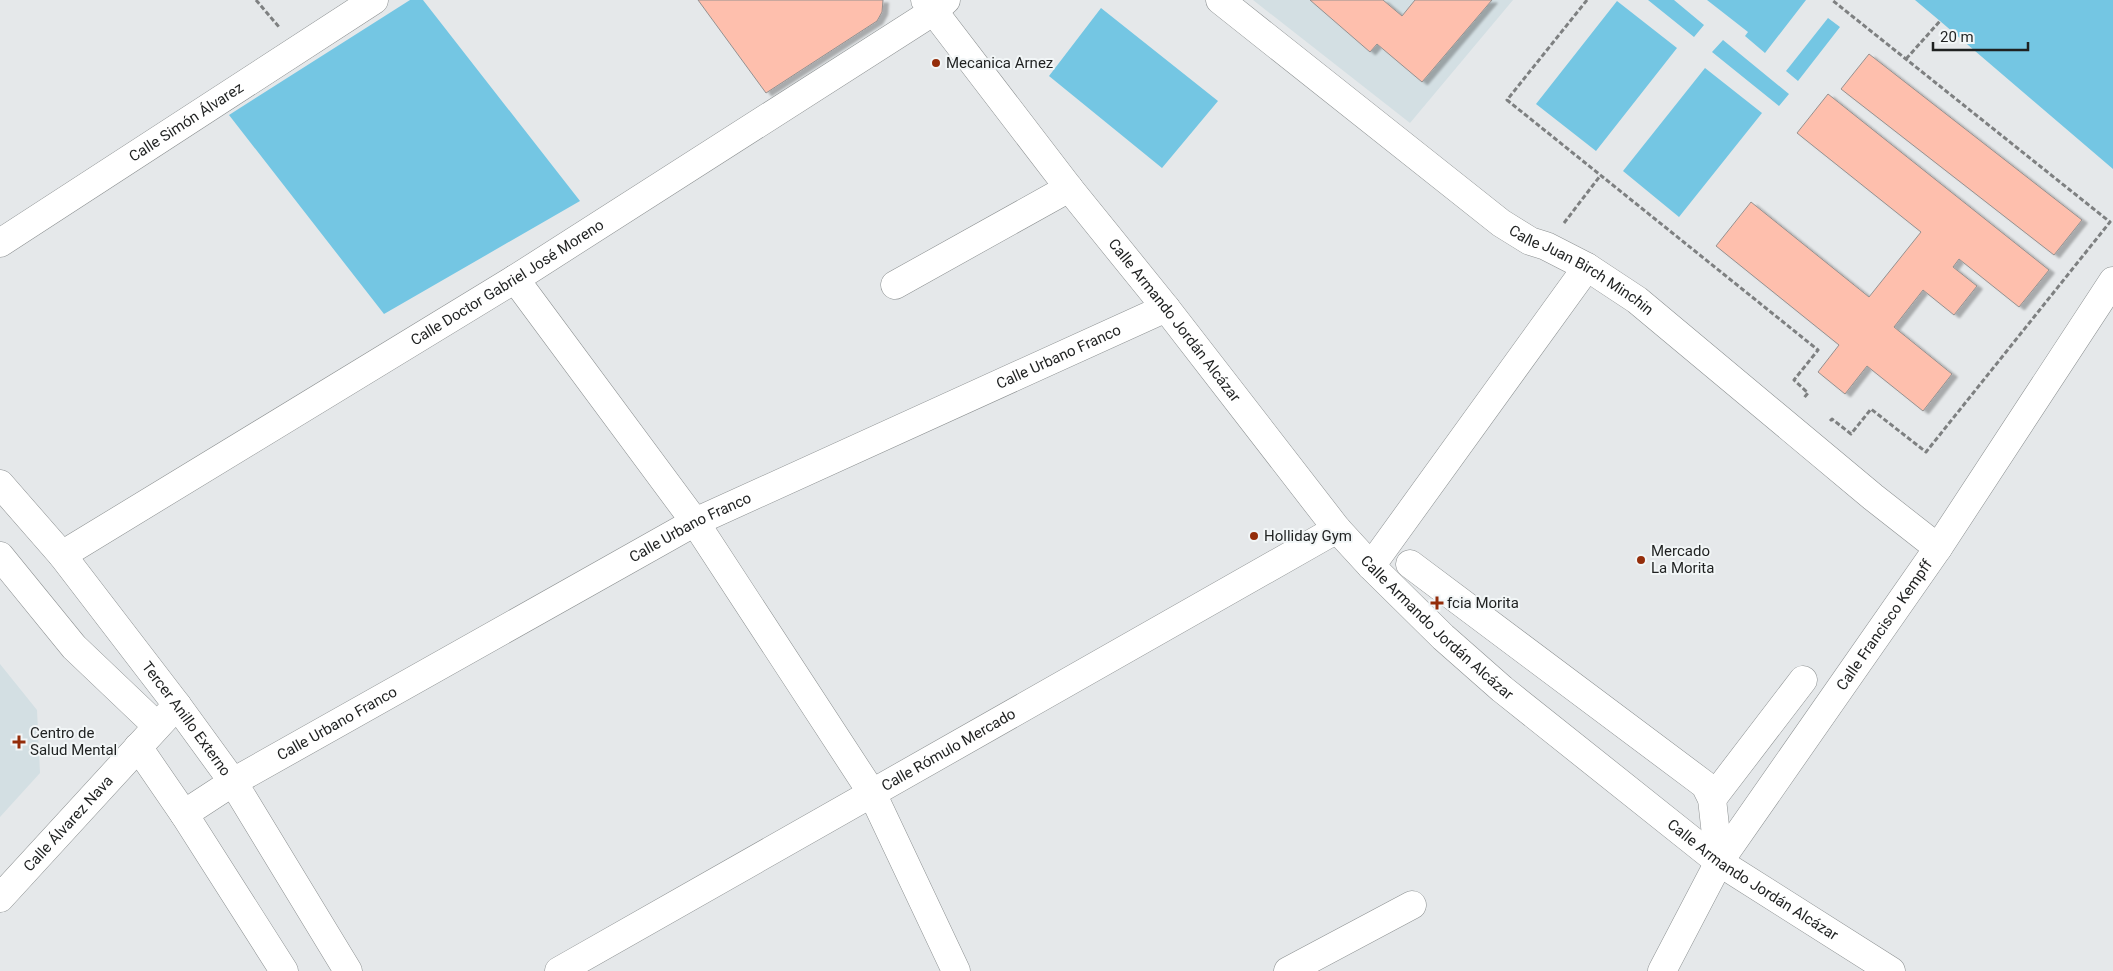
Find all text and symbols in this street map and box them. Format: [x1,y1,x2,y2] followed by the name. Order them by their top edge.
[1933,20,2028,52] scale bar
[1940,28,1974,46] text: 20 m
[946,54,1053,72] place label: Mecanica Arnez
[930,57,942,69] marker: Mecanica Arnez
[126,78,247,166] street label: Calle Simón Álvarez
[407,216,607,349] street label: Calle Doctor Gabriel José Moreno
[1506,221,1657,319] street label: Calle Juan Birch Minchin
[1105,235,1244,406] street label: Calle Armando Jordán Alcázar
[993,321,1124,393] street label: Calle Urbano Franco
[626,489,754,566] street label: Calle Urbano Franco
[1264,527,1352,545] place label: Holliday Gym
[1248,530,1260,542] marker: Holliday Gym
[1651,542,1714,577] place label: Mercado La Morita
[1357,552,1517,703] street label: Calle Armando Jordán Alcázar
[1635,554,1647,566] marker: Mercado La Morita
[1833,556,1936,694] street label: Calle Francisco Kempff
[1447,594,1519,612] place label: fcia Morita
[1431,597,1443,609] marker: fcia Morita
[138,658,235,780] street label: Tercer Anillo Externo
[274,683,400,764] street label: Calle Urbano Franco
[878,705,1019,795] street label: Calle Rómulo Mercado
[30,724,117,759] place label: Centro de Salud Mental
[12,735,26,749] marker: Centro de Salud Mental
[20,772,117,875] street label: Calle Álvarez Nava
[1664,815,1842,944] street label: Calle Armando Jordán Alcázar

